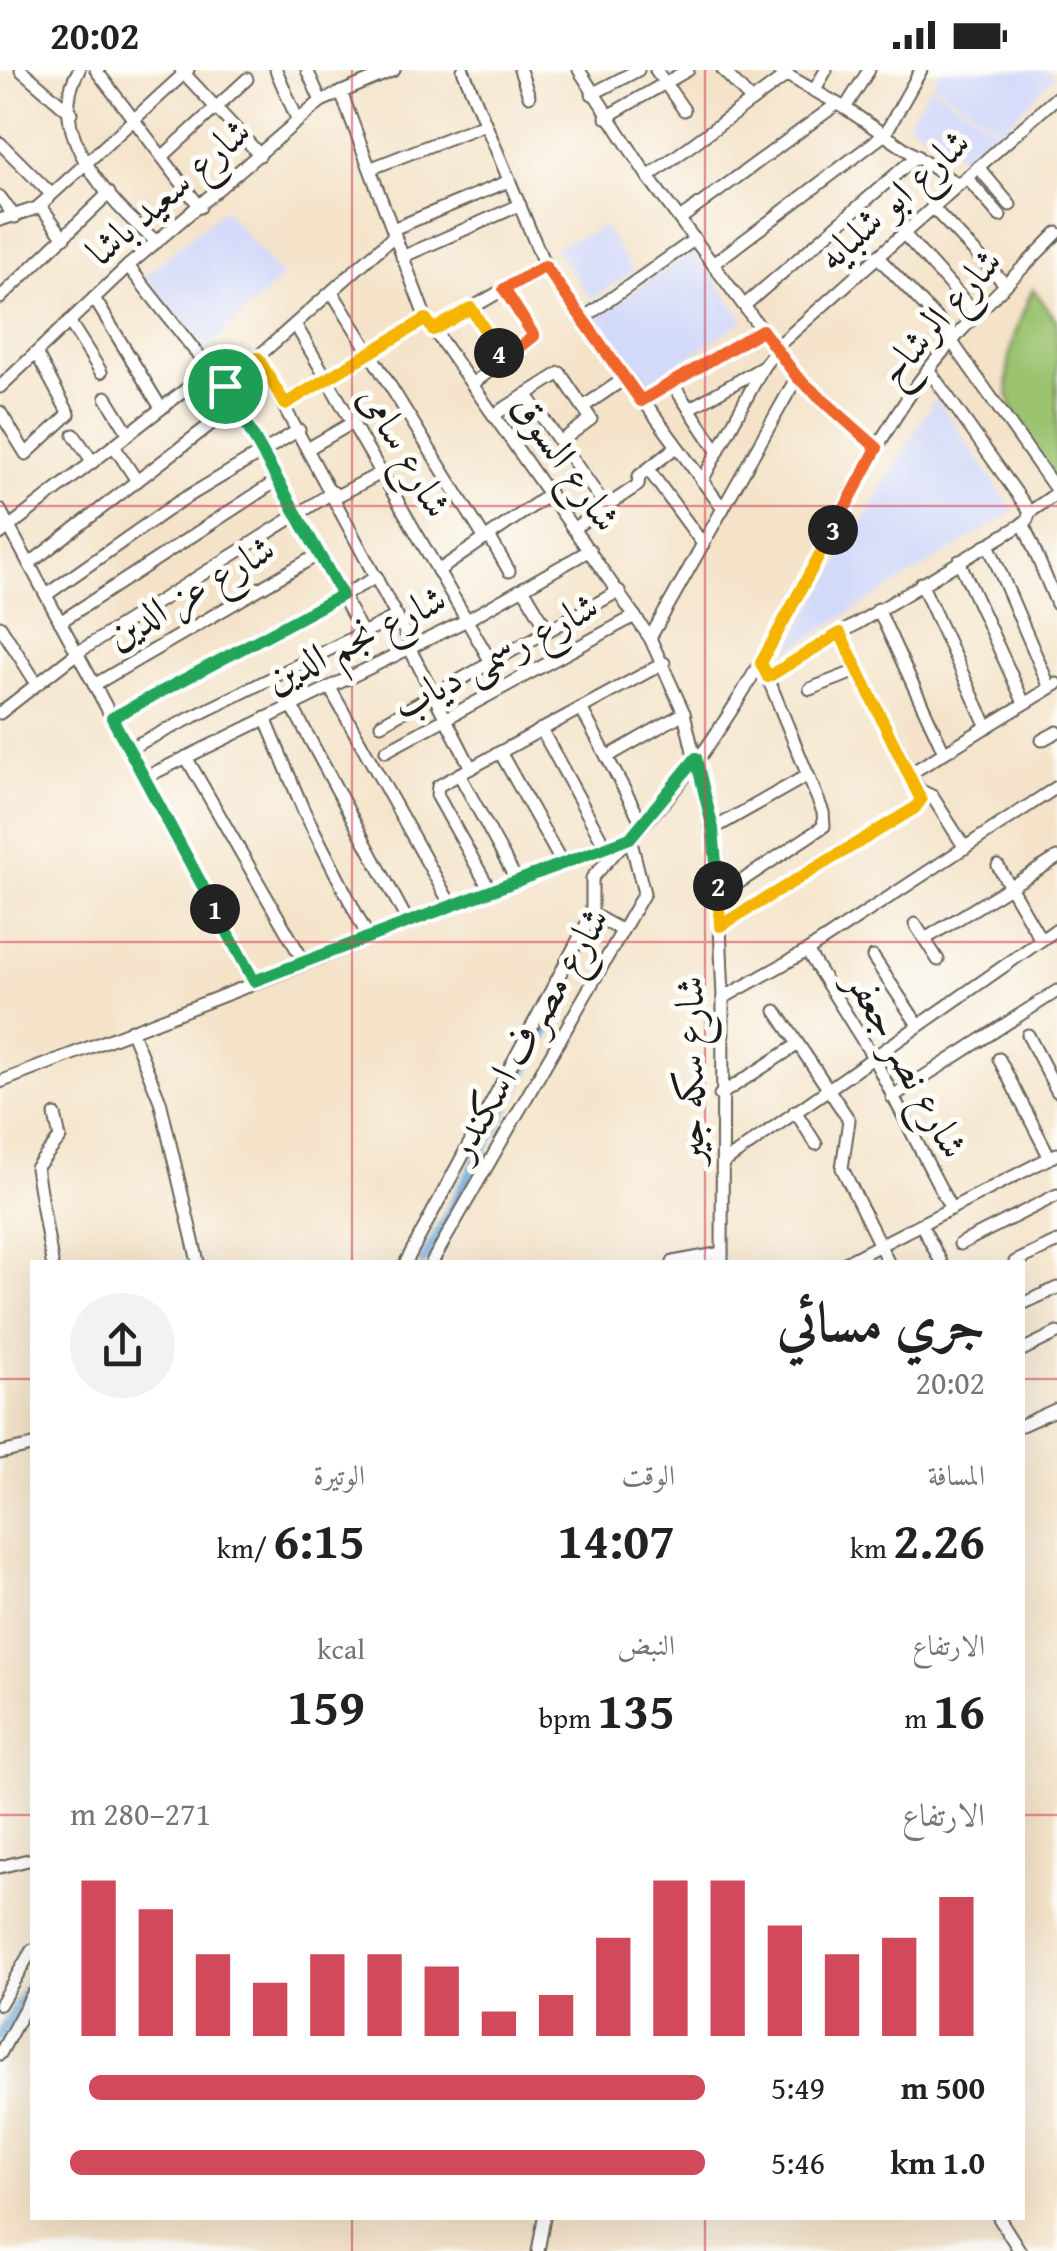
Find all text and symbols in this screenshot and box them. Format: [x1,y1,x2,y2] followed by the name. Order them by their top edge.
[50,7,140,63] text: 20:02
[72,102,266,283] street label: شارع سعيد باشا
[803,113,986,288] street label: شارع ابو شلبايه
[862,234,1020,402] street label: شارع الرشاح
[474,328,524,378] pin: 4
[492,332,506,373] text: 4
[183,344,268,429] pin
[198,359,253,414] icon: arrive
[340,373,468,531] street label: شارع سامى
[494,380,637,546] street label: شارع السوق
[808,505,858,555] pin: 3
[826,509,840,550] text: 3
[94,518,288,667] street label: شارع عز الدين
[254,568,460,715] street label: شارع نجم الدين
[381,575,611,738] street label: شارع رسمى دياب
[693,861,743,911] pin: 2
[711,865,725,906] text: 2
[190,884,240,934] pin: 1
[208,888,222,929] text: 1
[428,895,627,1176] street label: شارع مصرف اسكندر
[826,955,984,1171] street label: شارع نصر جعفر
[659,976,723,1168] street label: شارع سكه جير
[777,1281,985,1361] text: جري مسائي
[70,1293,175,1398] button: share
[916,1359,985,1406] text: 20:02
[313,1454,365,1495] text: الوتيرة
[621,1454,675,1495] text: الوقت
[928,1454,985,1495] text: المسافة
[273,1503,365,1576] text: 6:15
[557,1503,675,1576] text: 14:07
[893,1503,985,1576] text: 2.26
[217,1527,273,1568] text: /km
[850,1527,893,1568] text: km
[617,1624,675,1665] text: النبض
[912,1624,985,1665] text: الارتفاع
[317,1628,365,1669] text: kcal
[287,1669,365,1742] text: 159
[597,1673,675,1746] text: 135
[933,1673,985,1746] text: 16
[539,1697,597,1738] text: bpm
[904,1697,933,1738] text: m
[70,1790,211,1837] text: 271–280 m
[902,1791,985,1838] text: الارتفاع
[771,2064,825,2111] text: 5:49
[901,2064,985,2111] text: 500 m
[771,2139,825,2186] text: 5:46
[890,2139,985,2186] text: 1.0 km

